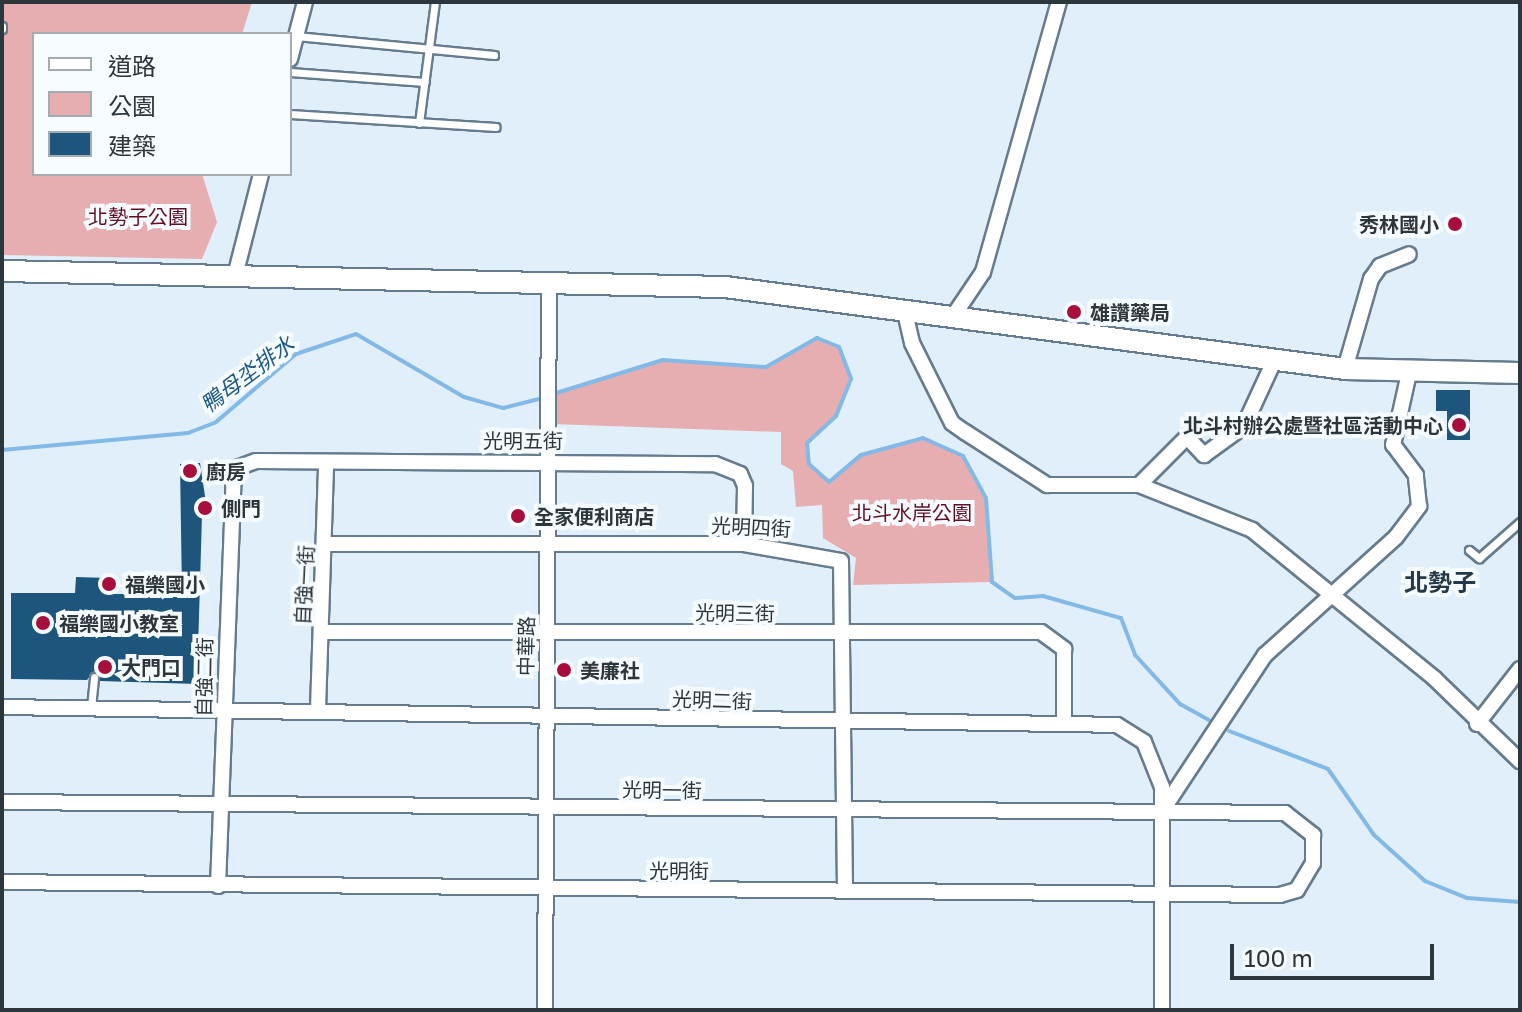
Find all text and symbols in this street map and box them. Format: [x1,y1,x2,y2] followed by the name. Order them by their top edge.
[32,32,292,176] legend
[108,51,156,80] text: 道路
[108,91,156,120] text: 公園
[108,131,156,160] text: 建築
[88,204,188,228] park label: 北勢子公園
[1359,212,1439,236] place label: 秀林國小
[1446,215,1464,233] marker: 秀林國小
[1090,300,1170,324] place label: 雄讚藥局
[1065,303,1083,321] marker: 雄讚藥局
[195,330,299,418] water label: 鴨母坔排水
[1183,413,1443,437] place label: 北斗村辦公處暨社區活動中心
[1450,416,1468,434] marker: 北斗村辦公處暨社區活動中心
[483,428,563,452] street label: 光明五街
[206,459,246,483] place label: 廚房
[181,462,199,480] marker: 廚房
[221,496,261,520] place label: 側門
[196,499,214,517] marker: 側門
[852,500,972,524] park label: 北斗水岸公園
[534,504,654,528] place label: 全家便利商店
[509,507,527,525] marker: 全家便利商店
[710,513,792,541] street label: 光明四街
[290,544,318,626] street label: 自強一街
[1404,568,1476,596] district label: 北勢子
[125,572,205,596] place label: 福樂國小
[100,575,118,593] marker: 福樂國小
[695,600,775,626] street label: 光明三街
[59,611,179,635] place label: 福樂國小教室
[34,614,52,632] marker: 福樂國小教室
[513,616,539,676] street label: 中華路
[191,637,217,717] street label: 自強二街
[121,655,181,679] place label: 大門口
[96,658,114,676] marker: 大門口
[580,658,640,682] place label: 美廉社
[555,661,573,679] marker: 美廉社
[672,687,752,713] street label: 光明二街
[622,777,702,803] street label: 光明一街
[649,858,709,882] street label: 光明街
[1234,928,1438,978] scale bar
[1244,943,1313,972] text: 100 m

